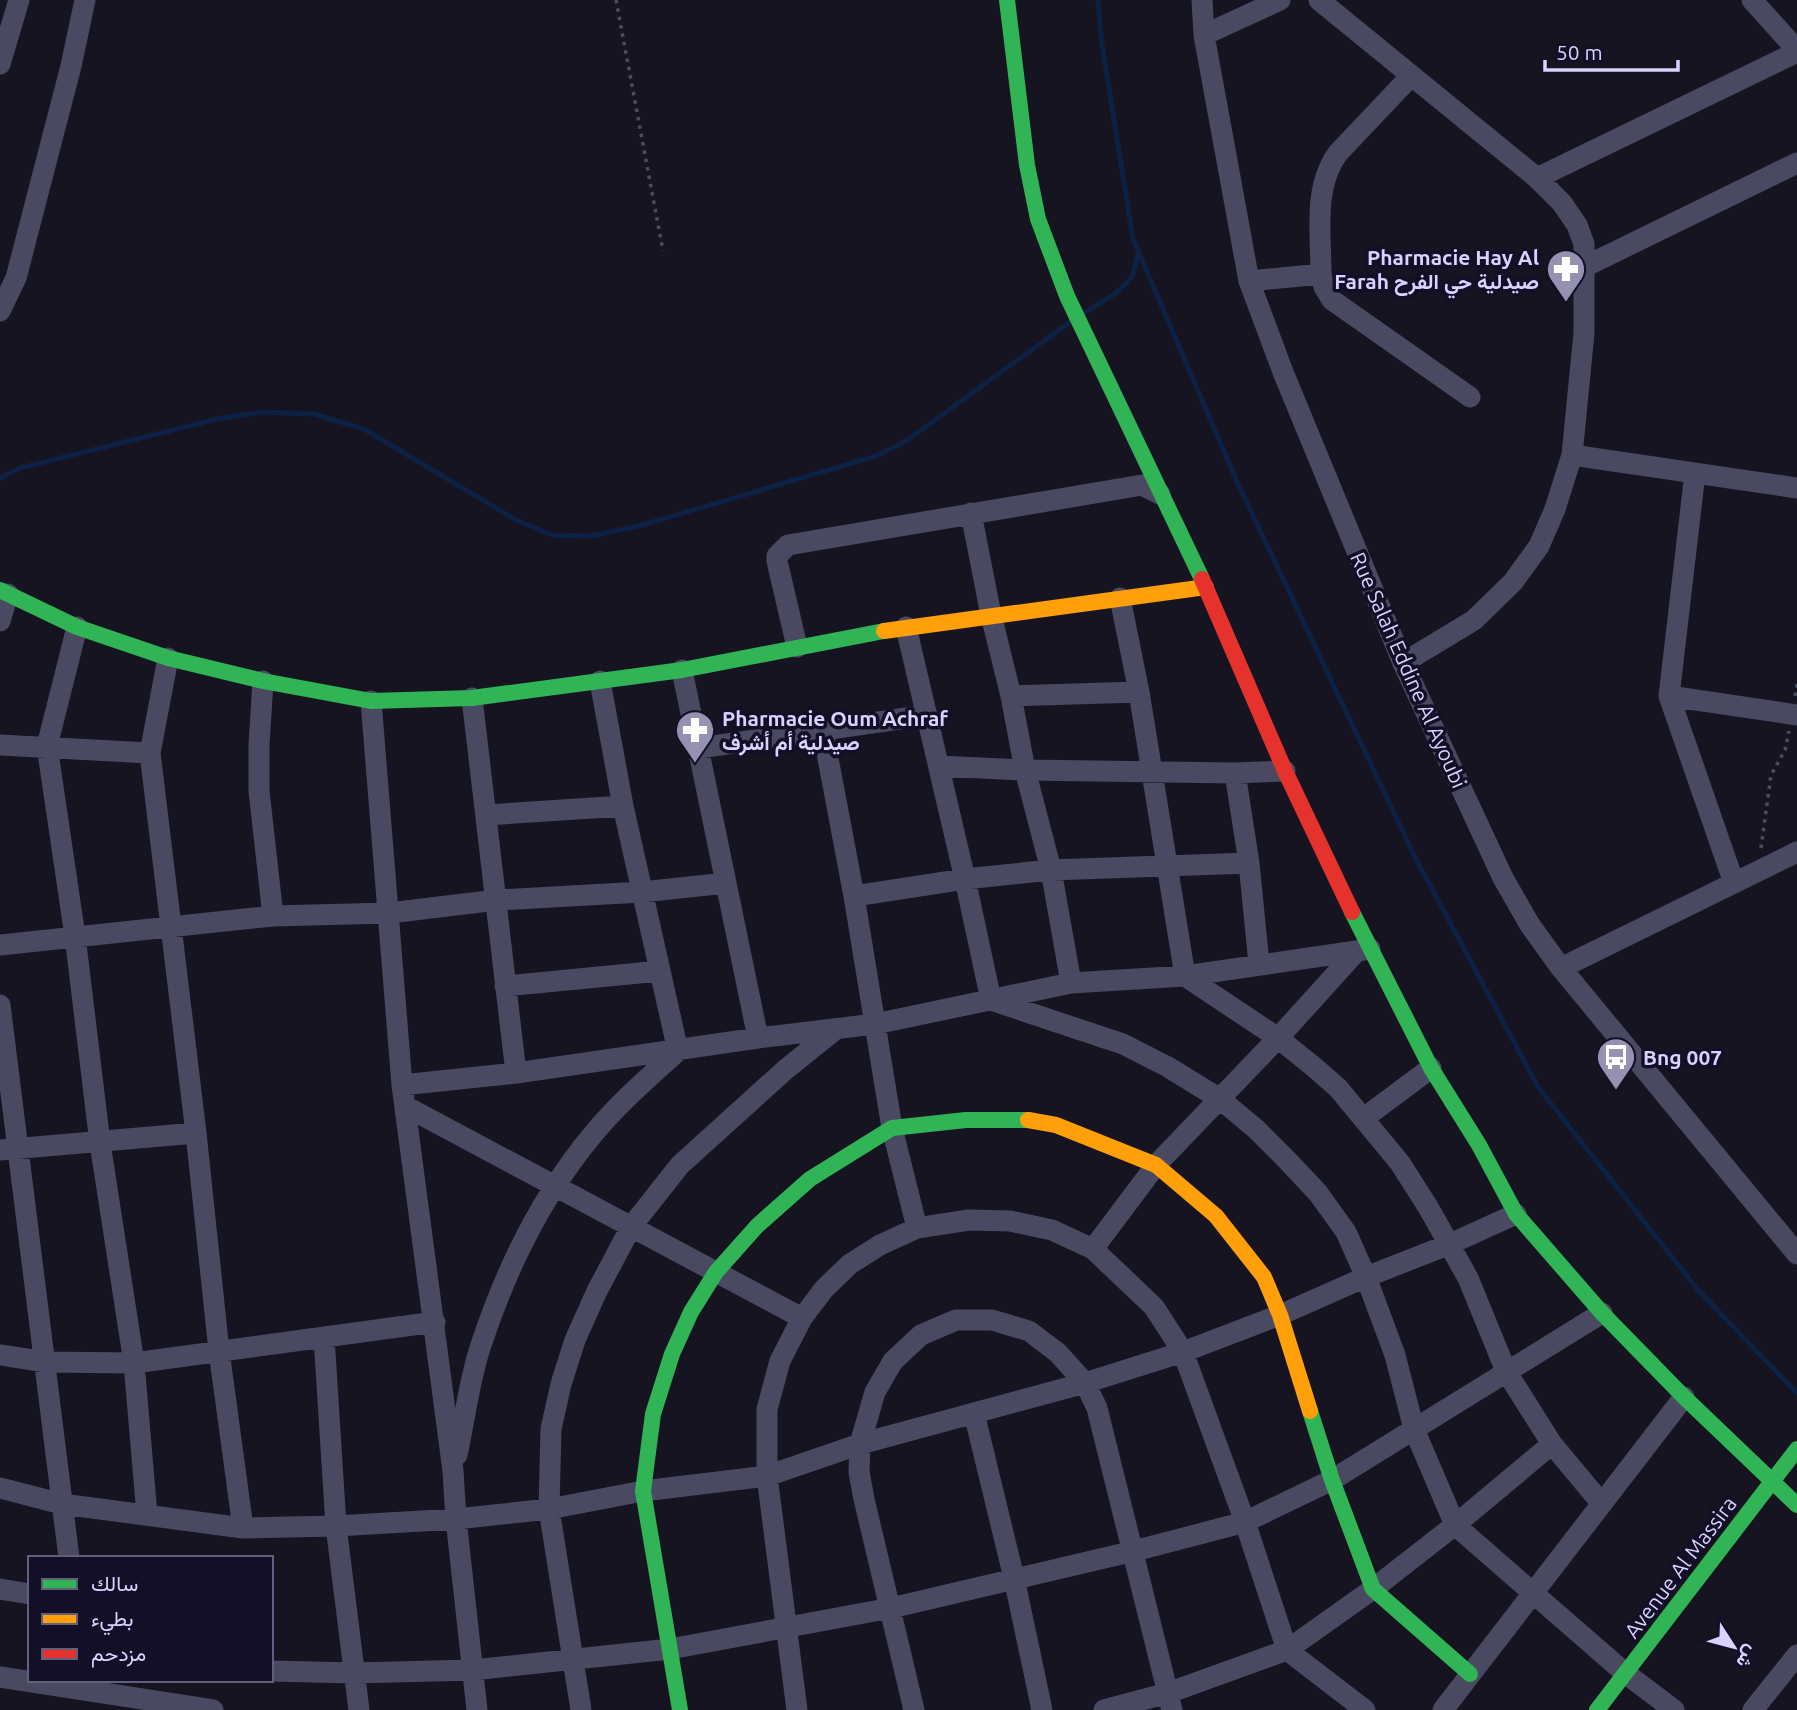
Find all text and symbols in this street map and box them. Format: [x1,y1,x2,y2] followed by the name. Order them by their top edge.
[1545,28,1678,72] scale bar
[1556,40,1603,64] text: 50 m
[1334,245,1539,299] place label: Pharmacie Hay Al Farah صيدلية حي الفرح
[1545,248,1587,303] pharmacy icon: Pharmacie Hay Al Farah صيدلية حي الفرح
[1346,548,1472,792] street label: Rue Salah Eddine Al Ayoubi
[722,706,948,757] place label: Pharmacie Oum Achraf صيدلية أم أشرف
[674,709,716,764] pharmacy icon: Pharmacie Oum Achraf صيدلية أم أشرف
[1595,1036,1637,1091] bus stop icon: Bng 007
[1643,1045,1722,1069] place label: Bng 007
[1619,1492,1741,1642] street label: Avenue Al Massira
[28,1556,273,1682] legend
[91,1571,138,1595] text: سالك
[91,1606,134,1636] text: بطيء
[1699,1612,1769,1682] north arrow
[91,1641,146,1668] text: مزدحم
[1731,1641,1763,1673] text: ش

